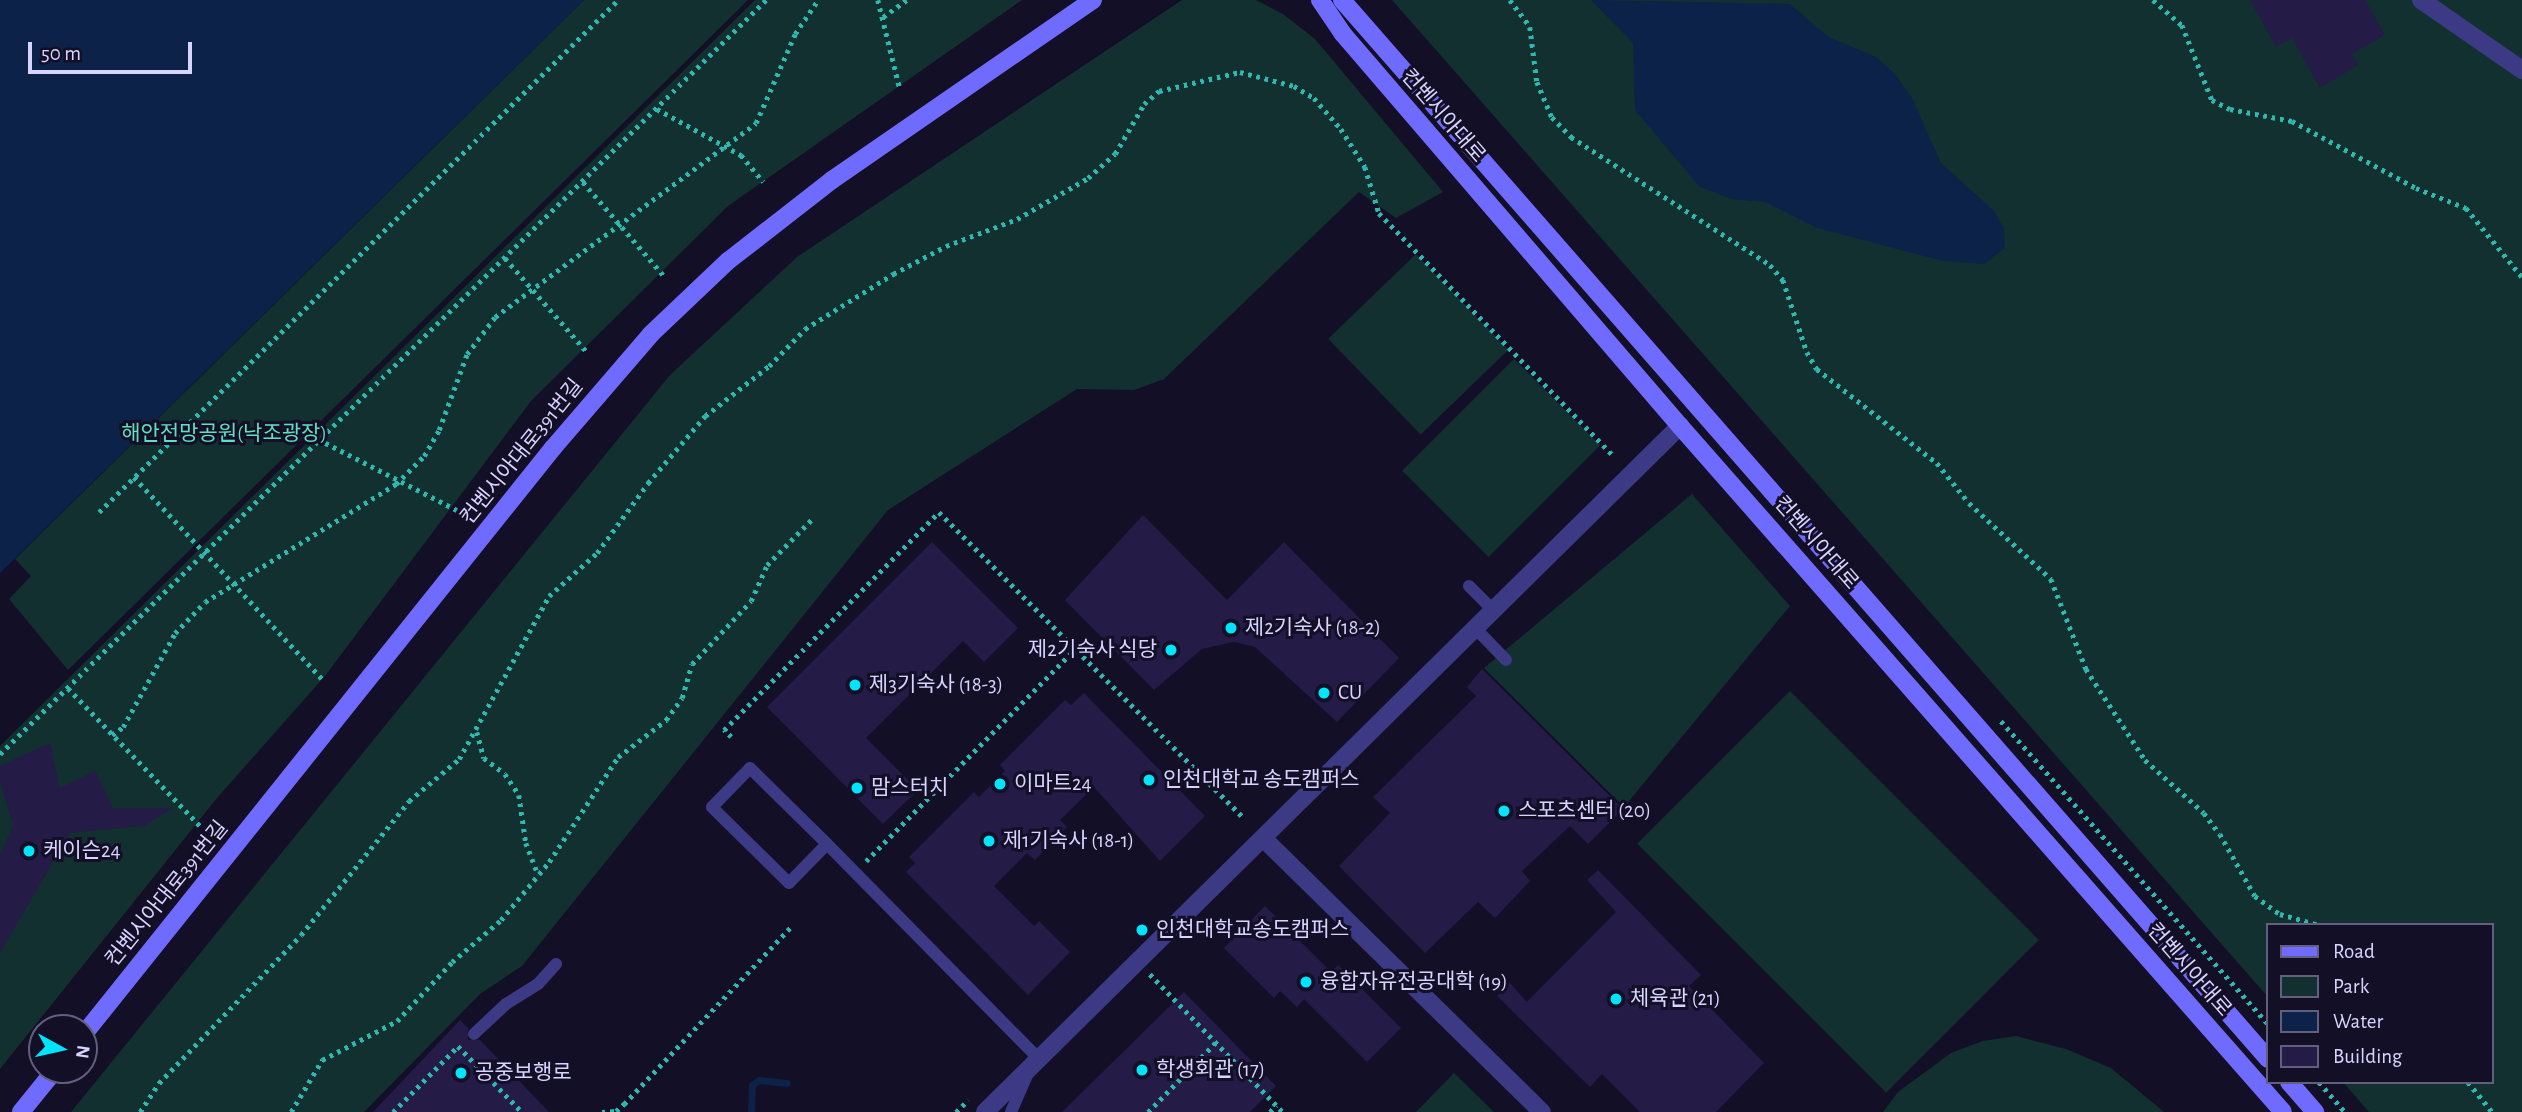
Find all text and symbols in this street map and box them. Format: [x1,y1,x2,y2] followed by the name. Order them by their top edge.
[32,28,196,72] scale bar
[41,43,81,64] text: 50 m
[1395,64,1491,168] street label: 컨벤시아대로
[455,374,589,530] street label: 컨벤시아대로391번길
[121,421,327,447] park label: 해안전망공원(낙조광장)
[1768,491,1864,595] street label: 컨벤시아대로
[1245,615,1381,641] place label: 제2기숙사 (18-2)
[1223,620,1239,636] marker: 제2기숙사 (18-2)
[1028,637,1157,663] place label: 제2기숙사 식당
[1163,642,1179,658] marker: 제2기숙사 식당
[869,672,1003,698] place label: 제3기숙사 (18-3)
[847,677,863,693] marker: 제3기숙사 (18-3)
[1338,680,1362,706] place label: CU
[1316,685,1332,701] marker: CU
[1163,767,1360,793] place label: 인천대학교 송도캠퍼스
[1014,771,1092,797] place label: 이마트24
[1141,772,1157,788] marker: 인천대학교 송도캠퍼스
[871,775,948,801] place label: 맘스터치
[992,776,1008,792] marker: 이마트24
[849,780,865,796] marker: 맘스터치
[1518,798,1651,824] place label: 스포츠센터 (20)
[1496,803,1512,819] marker: 스포츠센터 (20)
[100,816,234,972] street label: 컨벤시아대로391번길
[1003,828,1134,854] place label: 제1기숙사 (18-1)
[981,833,997,849] marker: 제1기숙사 (18-1)
[43,838,121,864] place label: 케이슨24
[21,843,37,859] marker: 케이슨24
[1156,917,1349,943] place label: 인천대학교송도캠퍼스
[2141,918,2237,1022] street label: 컨벤시아대로
[1134,922,1150,938] marker: 인천대학교송도캠퍼스
[2266,923,2494,1084] legend
[2333,941,2375,962] text: Road
[1320,969,1508,995] place label: 융합자유전공대학 (19)
[1298,974,1314,990] marker: 융합자유전공대학 (19)
[2333,976,2369,997] text: Park
[1630,986,1721,1012] place label: 체육관 (21)
[1608,991,1624,1007] marker: 체육관 (21)
[2333,1011,2383,1032] text: Water
[28,1014,98,1084] north arrow
[72,1044,93,1060] text: N
[2333,1046,2402,1067] text: Building
[1156,1057,1265,1083] place label: 학생회관 (17)
[475,1060,572,1086] place label: 공중보행로
[1134,1062,1150,1078] marker: 학생회관 (17)
[453,1065,469,1081] marker: 공중보행로

